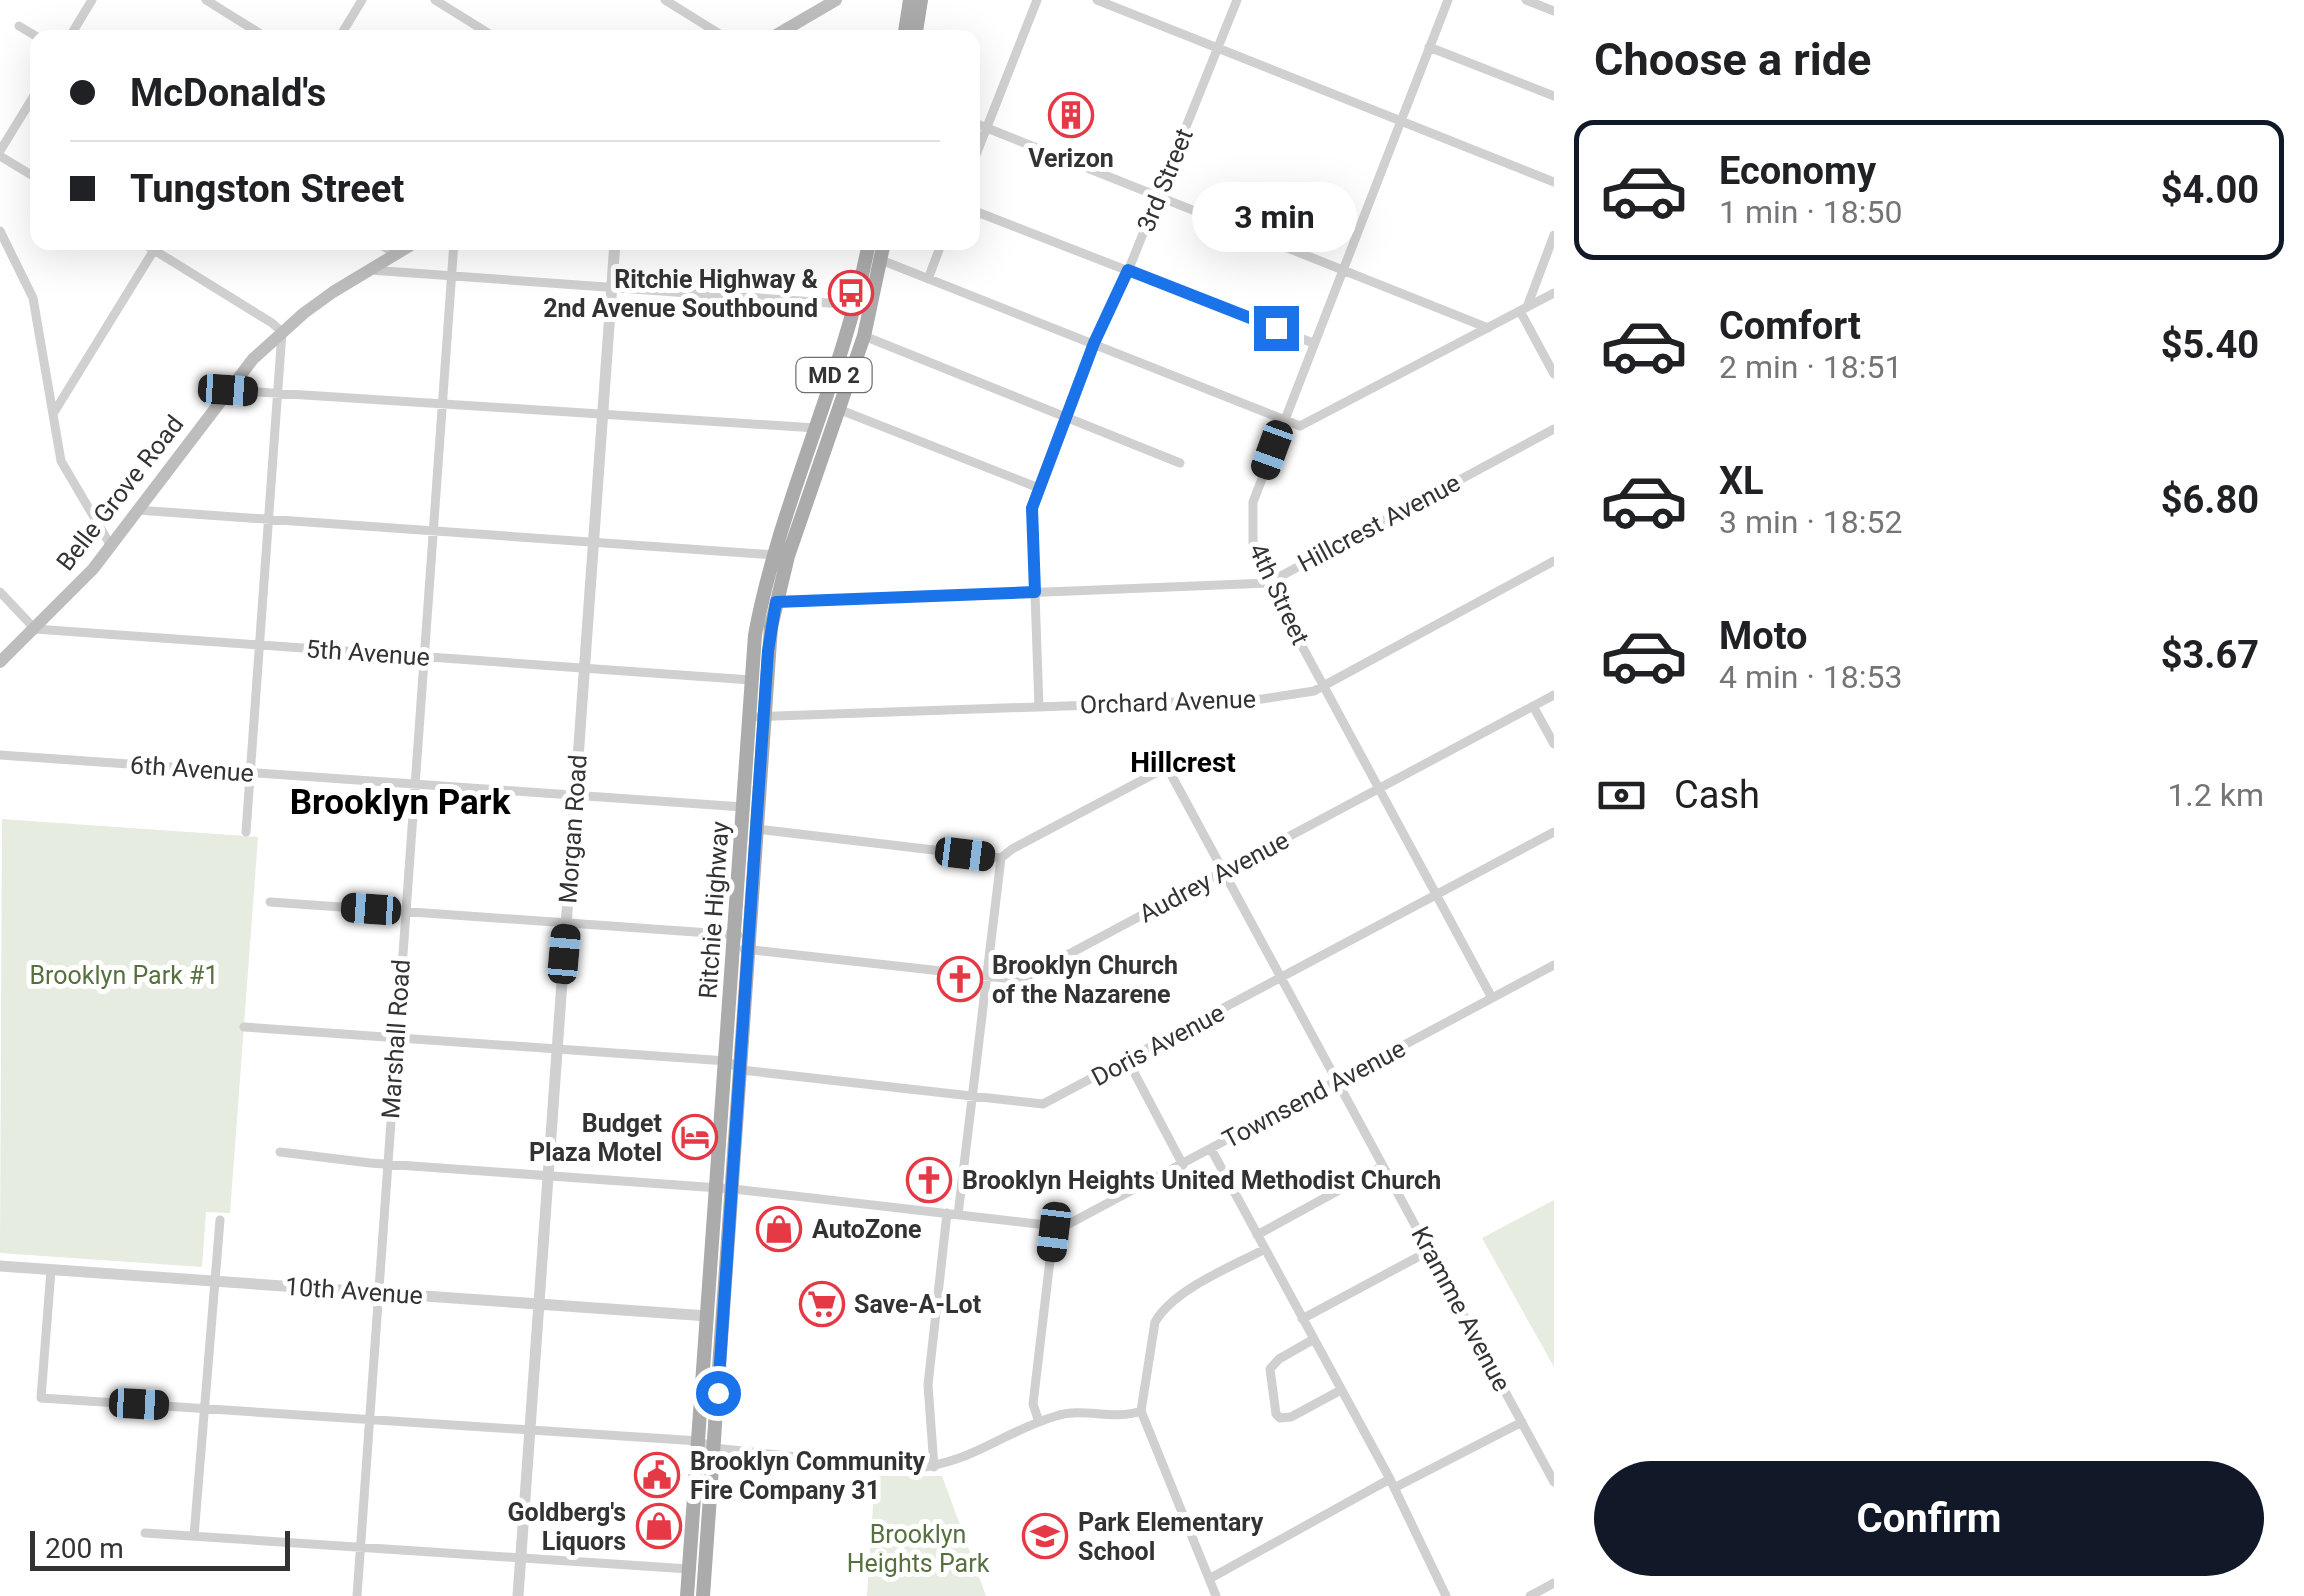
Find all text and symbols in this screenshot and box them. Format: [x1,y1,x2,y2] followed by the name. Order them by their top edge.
[1594,33,1871,86] text: Choose a ride
[130,71,326,115] text: McDonald's
[1048,92,1094,138] building icon: Verizon
[1131,124,1199,236] street label: 3rd Street
[1028,144,1114,173] place label: Verizon
[1599,145,1689,235] icon: car
[1719,149,1876,193] text: Economy
[130,167,404,211] text: Tungston Street
[2161,168,2259,212] text: $4.00
[1194,183,1358,253] callout: 3 min
[1719,193,1902,231] text: 1 min · 18:50
[1234,198,1315,236] text: 3 min
[543,265,819,323] place label: Ritchie Highway & 2nd Avenue Southbound
[828,270,874,316] bus stop icon: Ritchie Highway & 2nd Avenue Southbound
[1599,300,1689,390] icon: car
[1719,304,1861,348] text: Comfort
[1254,306,1299,351] route end
[2161,323,2259,367] text: $5.40
[1719,348,1902,386] text: 2 min · 18:51
[796,358,872,392] road number: MD 2
[197,373,259,407] car
[51,410,189,576] street label: Belle Grove Road
[1248,417,1296,483] car
[1599,455,1689,545] icon: car
[1719,459,1764,503] text: XL
[1293,468,1465,578] street label: Hillcrest Avenue
[2161,478,2259,522] text: $6.80
[1719,503,1902,541] text: 3 min · 18:52
[1243,539,1315,649] street label: 4th Street
[1599,610,1689,700] icon: car
[1719,614,1808,658] text: Moto
[2161,633,2259,677] text: $3.67
[305,634,431,672] street label: 5th Avenue
[1719,658,1902,696] text: 4 min · 18:53
[1079,684,1257,720] street label: Orchard Avenue
[1130,746,1236,779] district label: Hillcrest
[129,750,255,788] street label: 6th Avenue
[553,753,593,905] street label: Morgan Road
[1594,768,1649,823] icon: cash
[1674,773,1760,817] text: Cash
[2167,776,2264,814] text: 1.2 km
[290,782,512,823] district label: Brooklyn Park
[693,820,735,1000] street label: Ritchie Highway
[1134,825,1294,929] street label: Audrey Avenue
[933,835,997,873] car
[340,892,402,926] car
[546,923,582,985] car
[992,951,1178,1009] place label: Brooklyn Church of the Nazarene
[937,956,983,1002] church icon: Brooklyn Church of the Nazarene
[376,958,416,1120] street label: Marshall Road
[30,961,218,990] park label: Brooklyn Park #1
[1087,998,1229,1092] street label: Doris Avenue
[1218,1034,1410,1154] street label: Townsend Avenue
[529,1109,662,1167] place label: Budget Plaza Motel
[672,1114,718,1160] hotel icon: Budget Plaza Motel
[906,1157,952,1203] church icon: Brooklyn Heights United Methodist Church
[962,1166,1441,1195] place label: Brooklyn Heights United Methodist Church
[1035,1200,1073,1264] car
[756,1206,802,1252] shop icon: AutoZone
[812,1215,921,1244] place label: AutoZone
[1405,1222,1517,1396] street label: Kramme Avenue
[284,1272,424,1310] street label: 10th Avenue
[799,1281,845,1327] supermarket icon: Save-A-Lot
[854,1290,981,1319] place label: Save-A-Lot
[696,1371,741,1416] route start
[108,1387,170,1421] car
[690,1447,926,1505] place label: Brooklyn Community Fire Company 31
[634,1452,680,1498] public building icon: Brooklyn Community Fire Company 31
[1594,1461,2264,1576] button: Confirm
[508,1498,626,1556] place label: Goldberg's Liquors
[636,1503,682,1549] shop icon: Goldberg's Liquors
[1078,1508,1264,1566] place label: Park Elementary School
[1022,1513,1068,1559] school or university icon: Park Elementary School
[847,1520,990,1578] park label: Brooklyn Heights Park
[30,1526,290,1570] scale bar
[45,1532,124,1565] text: 200 m

